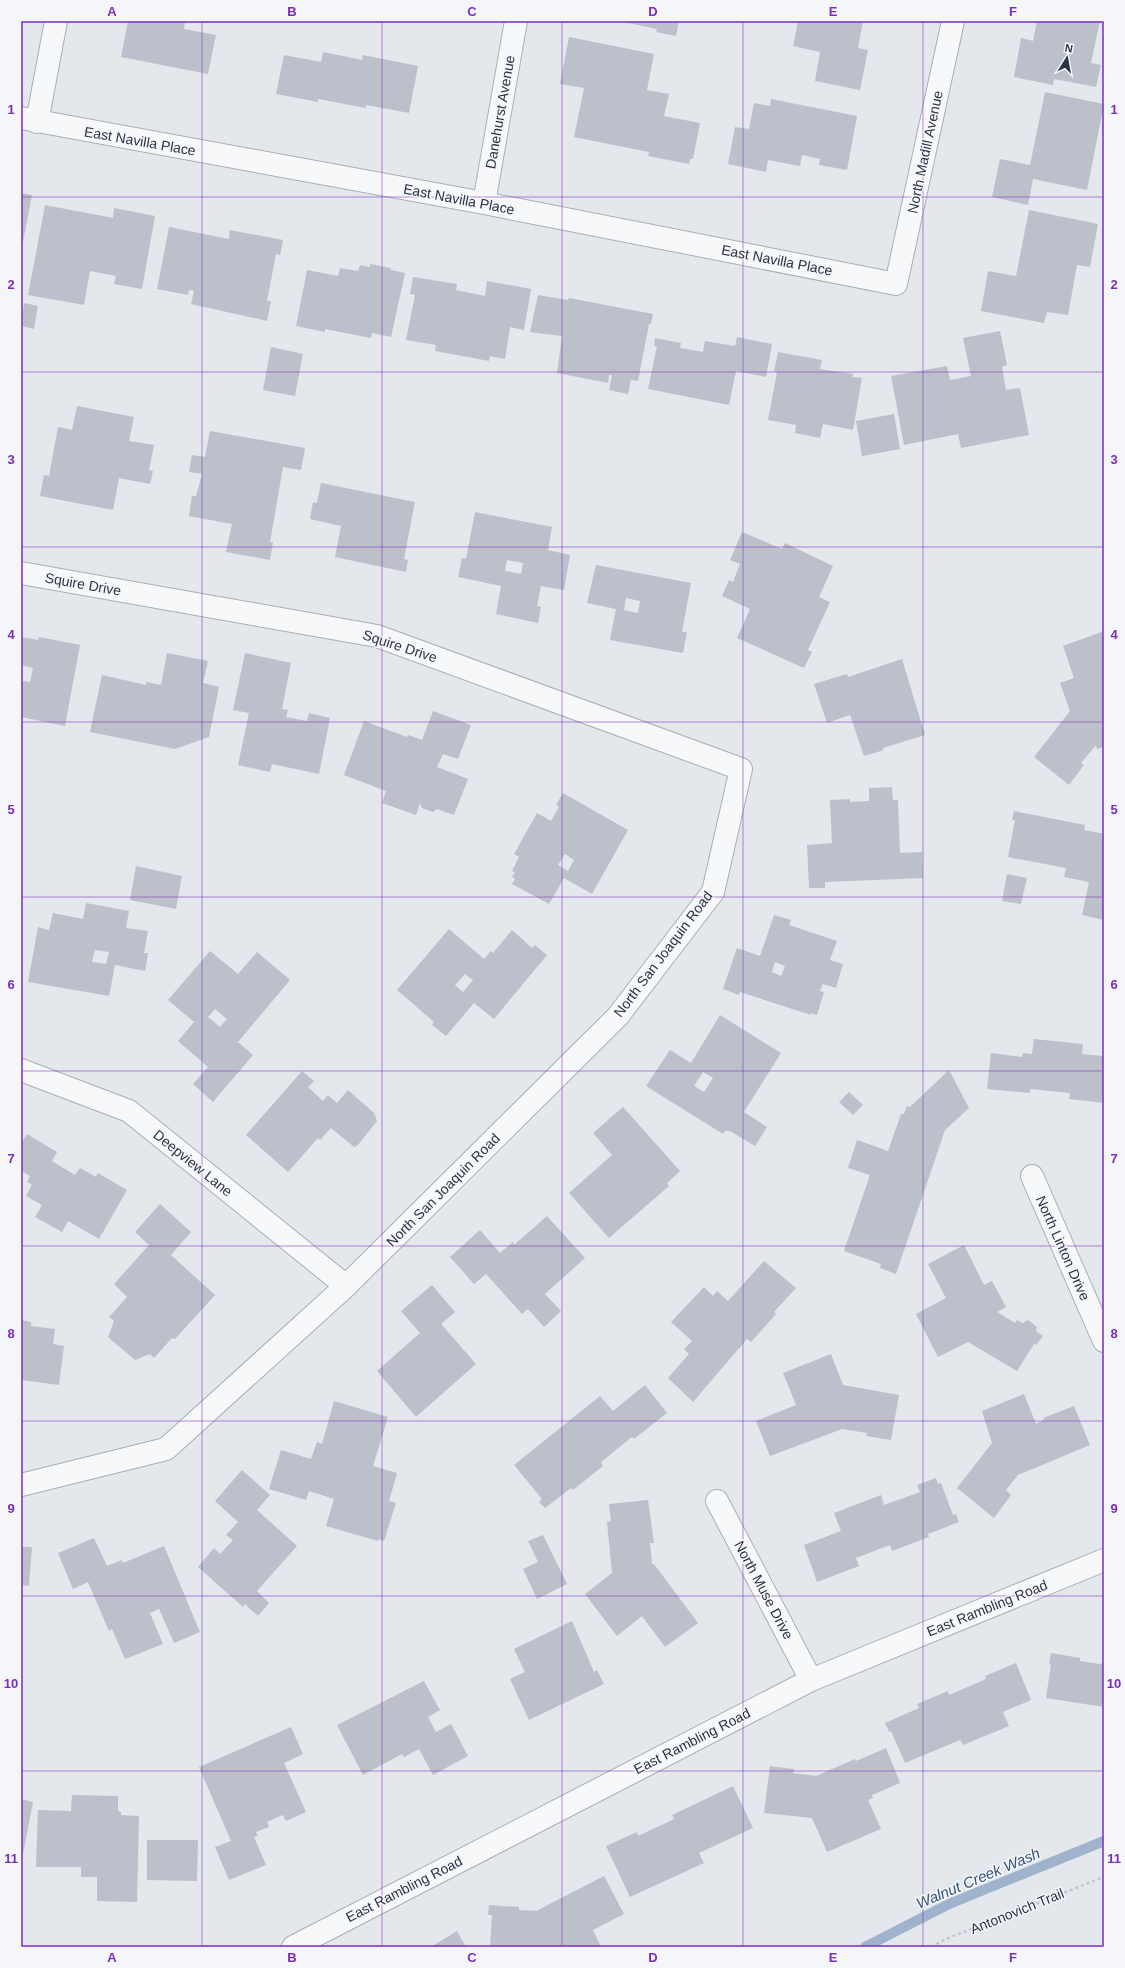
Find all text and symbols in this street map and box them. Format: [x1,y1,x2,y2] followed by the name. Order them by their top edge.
[107,4,117,19] text: A
[287,4,297,19] text: B
[467,4,477,19] text: C
[648,4,658,19] text: D
[829,4,838,19] text: E
[1009,4,1017,19] text: F
[1047,38,1087,78] north arrow
[1064,42,1074,55] text: N
[482,54,518,170] street label: Danehurst Avenue
[904,89,946,215] street label: North Madill Avenue
[7,102,15,117] text: 1
[1110,102,1118,117] text: 1
[83,123,197,159] street label: East Navilla Place
[402,180,516,218] street label: East Navilla Place
[720,241,834,279] street label: East Navilla Place
[7,277,15,292] text: 2
[1110,277,1118,292] text: 2
[7,452,15,467] text: 3
[1110,452,1118,467] text: 3
[44,569,123,599] street label: Squire Drive
[361,626,439,666] street label: Squire Drive
[7,627,15,642] text: 4
[1110,627,1118,642] text: 4
[7,802,15,817] text: 5
[1110,802,1118,817] text: 5
[610,888,716,1020] street label: North San Joaquin Road
[7,977,15,992] text: 6
[1110,977,1118,992] text: 6
[150,1126,236,1200] street label: Deepview Lane
[383,1130,503,1250] street label: North San Joaquin Road
[7,1151,15,1166] text: 7
[1110,1151,1118,1166] text: 7
[1033,1193,1093,1303] street label: North Linton Drive
[7,1326,15,1341] text: 8
[1110,1326,1118,1341] text: 8
[7,1501,15,1516] text: 9
[1110,1501,1118,1516] text: 9
[731,1538,797,1642] street label: North Muse Drive
[924,1577,1050,1639] street label: East Rambling Road
[4,1676,18,1691] text: 10
[1107,1676,1121,1691] text: 10
[631,1705,753,1777] street label: East Rambling Road
[914,1844,1042,1912] water label: Walnut Creek Wash
[4,1851,18,1866] text: 11
[1107,1851,1121,1866] text: 11
[343,1853,465,1925] street label: East Rambling Road
[968,1885,1066,1937] street label: Antonovich Trail
[107,1950,117,1965] text: A
[287,1950,297,1965] text: B
[467,1950,477,1965] text: C
[648,1950,658,1965] text: D
[829,1950,838,1965] text: E
[1009,1950,1017,1965] text: F

